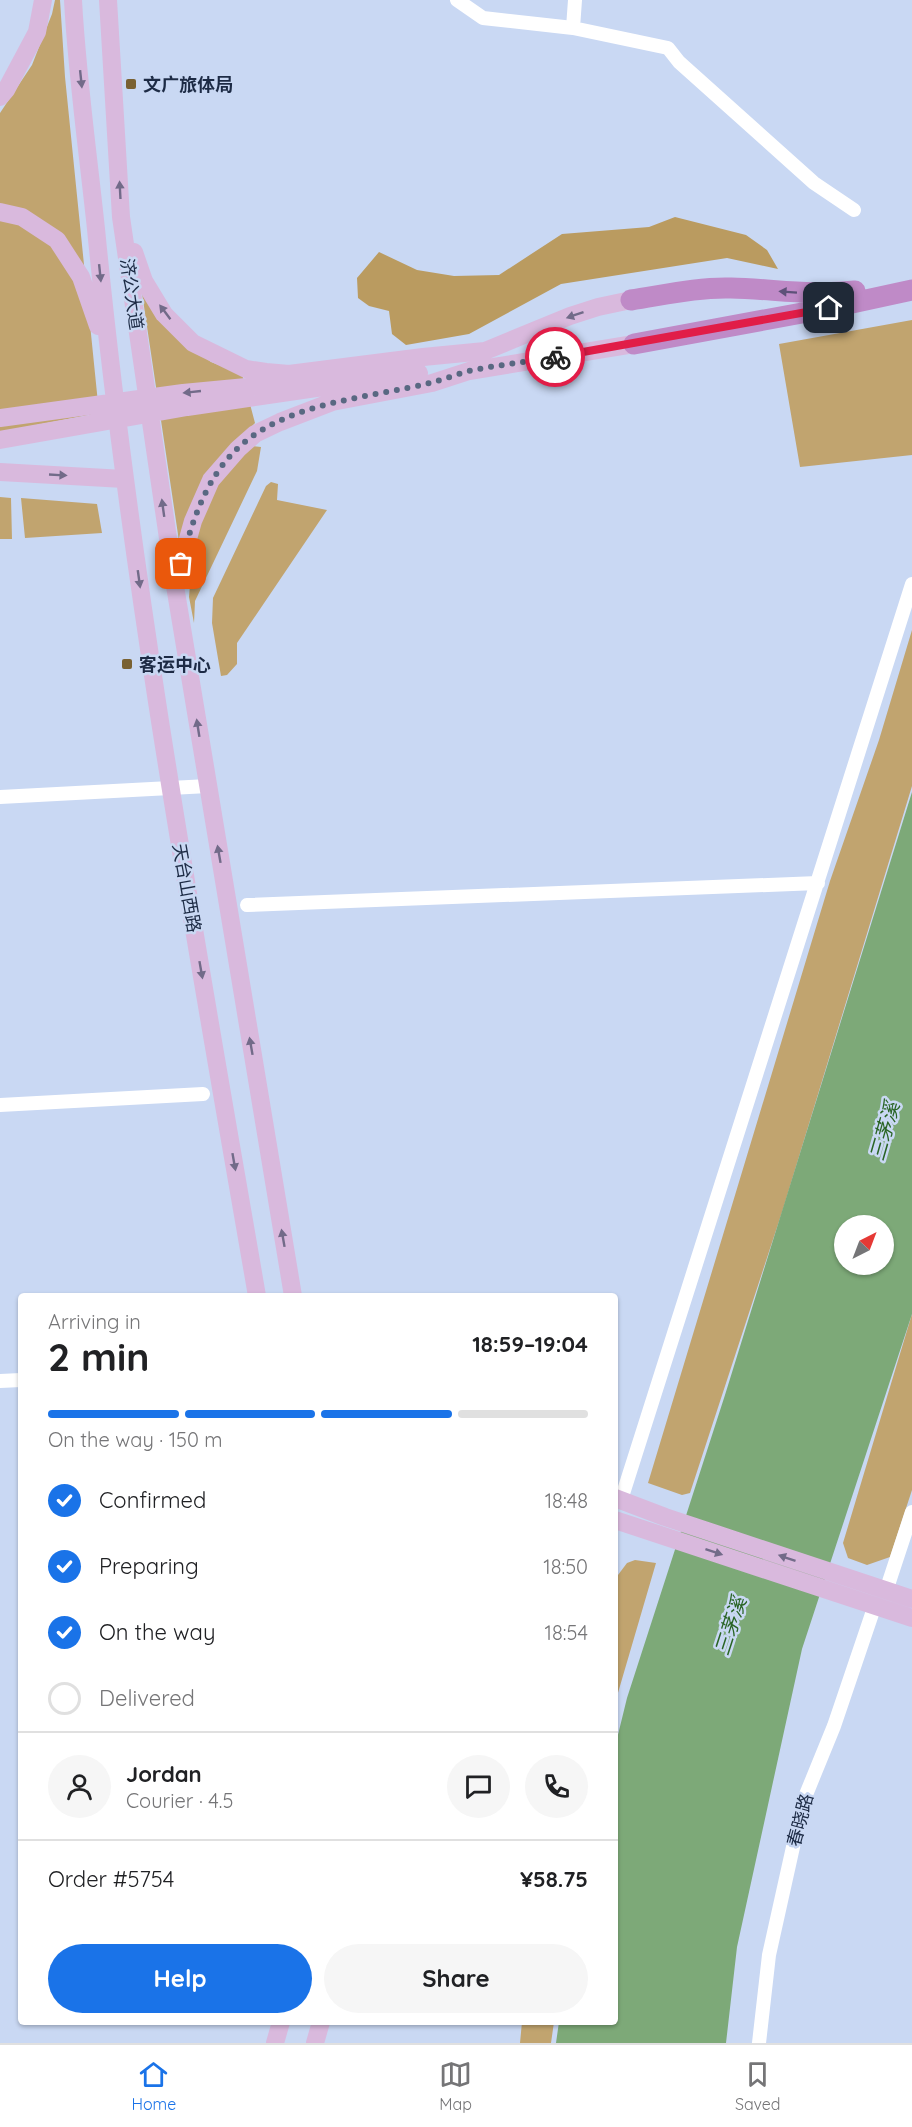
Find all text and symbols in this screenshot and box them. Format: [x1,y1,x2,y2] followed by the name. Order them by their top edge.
[76,70,86,89] one-way arrow
[143,73,233,96] place label: 文广旅体局
[124,77,138,91] marker: 文广旅体局
[116,180,125,199] one-way arrow
[116,257,148,331] street label: 济公大道
[95,264,105,283] one-way arrow
[803,282,854,333] pin
[779,287,798,297] one-way arrow
[812,291,845,324] icon: home
[158,304,171,320] one-way arrow
[566,310,584,320] one-way arrow
[525,327,585,387] courier
[539,341,572,374] icon: bike
[183,388,202,397] one-way arrow
[49,471,68,480] one-way arrow
[159,498,168,517] one-way arrow
[155,538,206,589] pin
[164,547,197,580] icon: bag
[135,569,144,588] one-way arrow
[139,653,211,676] place label: 客运中心
[120,657,134,671] marker: 客运中心
[193,718,202,737] one-way arrow
[168,842,206,934] street label: 天台山西路
[214,844,223,863] one-way arrow
[197,961,206,980] one-way arrow
[246,1036,255,1055] one-way arrow
[864,1097,905,1163] water label: 三茅溪
[230,1153,239,1172] one-way arrow
[834,1215,894,1275] north arrow
[834,1215,894,1275] map controls
[279,1229,288,1248] one-way arrow
[48,1309,141,1334] text: Arriving in
[472,1330,588,1358] text: 18:59–19:04
[48,1332,150,1381] text: 2 min
[48,1427,223,1452] text: On the way · 150 m
[48,1484,81,1517] icon: check
[99,1486,206,1514] text: Confirmed
[545,1488,588,1513] text: 18:48
[705,1548,723,1557] one-way arrow
[48,1550,81,1583] icon: check
[99,1552,199,1580] text: Preparing
[778,1553,796,1563] one-way arrow
[543,1554,588,1579] text: 18:50
[709,1592,752,1658] water label: 三茅溪
[48,1616,81,1649] icon: check
[99,1618,215,1646] text: On the way
[545,1620,588,1645] text: 18:54
[99,1684,195,1712] text: Delivered
[48,1755,111,1818] button: person
[447,1755,510,1818] button: chat
[525,1755,588,1818] button: phone
[126,1760,202,1788] text: Jordan
[126,1788,233,1813] text: Courier · 4.5
[782,1791,818,1849] street label: 春晓路
[48,1865,174,1893] text: Order #5754
[520,1865,588,1893] text: ¥58.75
[48,1944,312,2013] button: Help
[324,1944,588,2013] button: Share
[131,2058,176,2114] tab: Home
[439,2058,472,2114] tab: Map
[735,2058,781,2114] tab: Saved

